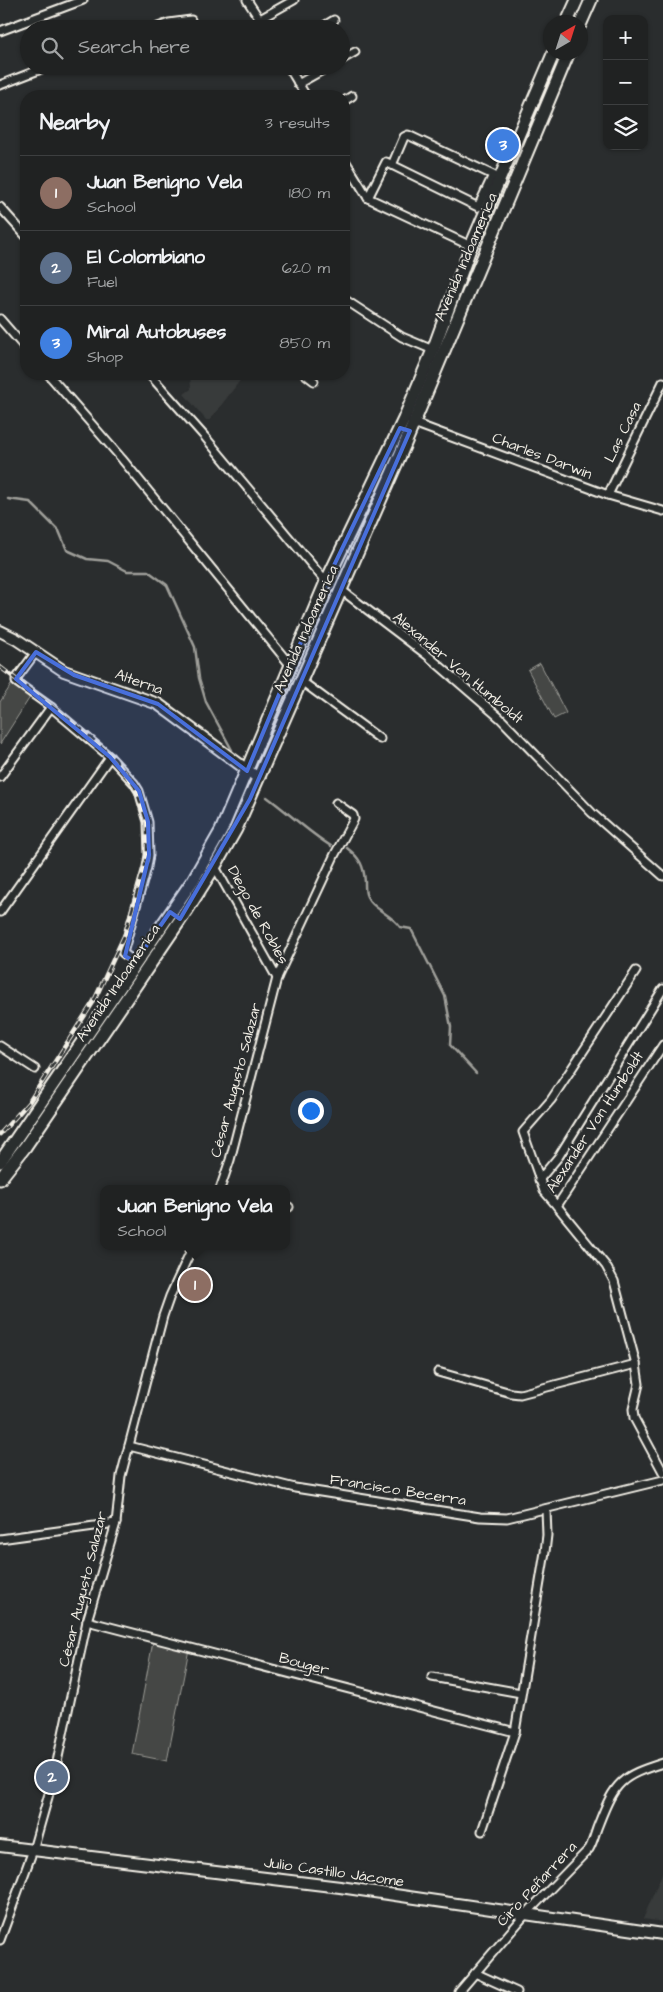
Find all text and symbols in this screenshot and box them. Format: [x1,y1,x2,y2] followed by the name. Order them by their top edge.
[543,15,588,60] north arrow
[603,15,648,150] map controls
[603,15,648,60] button: +
[20,20,350,75] search box
[38,34,66,62] icon: search
[78,34,190,61] text: Search here
[603,60,648,105] button: −
[603,105,648,150] button: layers
[40,108,110,137] text: Nearby
[265,112,330,134] text: 3 results
[487,126,519,164] pin: 3
[87,169,242,196] text: Juan Benigno Vela
[55,182,57,204] text: 1
[289,182,330,204] text: 180 m
[429,189,503,324] street label: Avenida Indoamerica
[87,196,136,218] text: School
[87,244,205,271] text: El Colombiano
[51,257,61,279] text: 2
[282,257,330,279] text: 620 m
[87,271,117,293] text: Fuel
[87,319,226,346] text: Miral Autobuses
[52,332,60,354] text: 3
[279,332,330,354] text: 850 m
[87,346,123,368] text: Shop
[599,398,647,466] street label: Las Casa
[489,427,595,485] street label: Charles Darwin
[268,562,344,696] street label: Avenida Indoamerica
[388,607,528,729] street label: Alexander Von Humboldt
[112,664,166,700] street label: Alterna
[221,862,294,969] street label: Diego de Robles
[71,920,165,1046] street label: Avenida Indoamerica
[205,1000,268,1160] street label: César Augusto Salazar
[541,1047,649,1197] street label: Alexander Von Humboldt
[298,1098,324,1124] your location
[100,1185,290,1250] popup
[117,1193,273,1220] text: Juan Benigno Vela
[117,1220,166,1242] text: School
[179,1266,211,1304] pin: 1
[328,1469,468,1511] street label: Francisco Becerra
[54,1509,113,1669] street label: César Augusto Salazar
[276,1647,331,1682] street label: Bouger
[36,1758,68,1796] pin: 2
[492,1837,582,1931] street label: Ciro Peñarrera
[263,1852,405,1892] street label: Julio Castillo Jácome

